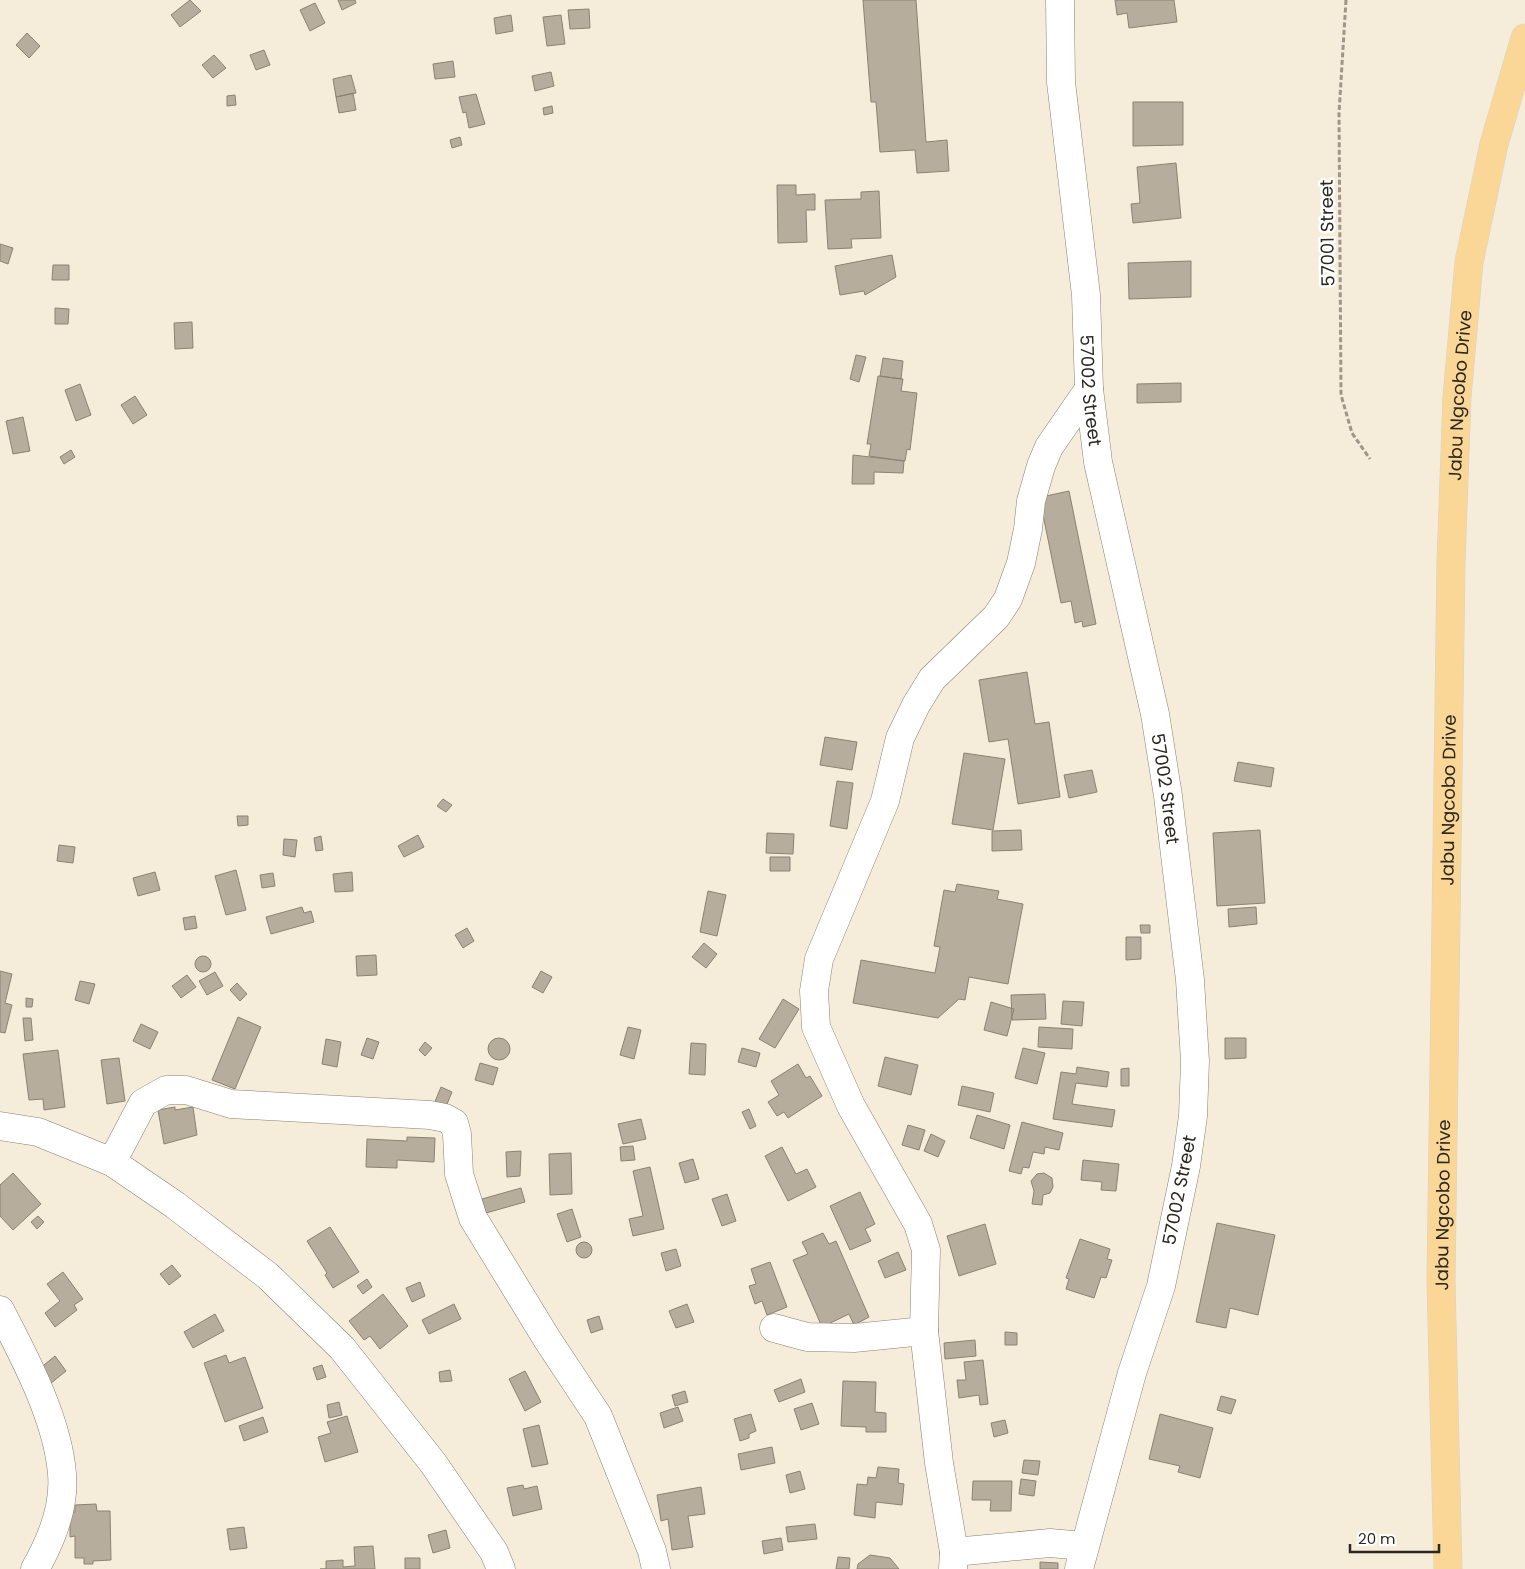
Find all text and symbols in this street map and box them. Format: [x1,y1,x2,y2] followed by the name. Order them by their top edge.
[1314,179,1340,287] street label: 57001 Street
[1441,309,1477,481] street label: Jabu Ngcobo Drive
[1075,334,1108,447] street label: 57002 Street
[1434,714,1461,886] street label: Jabu Ngcobo Drive
[1146,732,1186,846] street label: 57002 Street
[1428,1119,1456,1291] street label: Jabu Ngcobo Drive
[1156,1133,1202,1247] street label: 57002 Street
[1350,1522,1439,1554] scale bar
[1358,1528,1396,1549] text: 20 m

